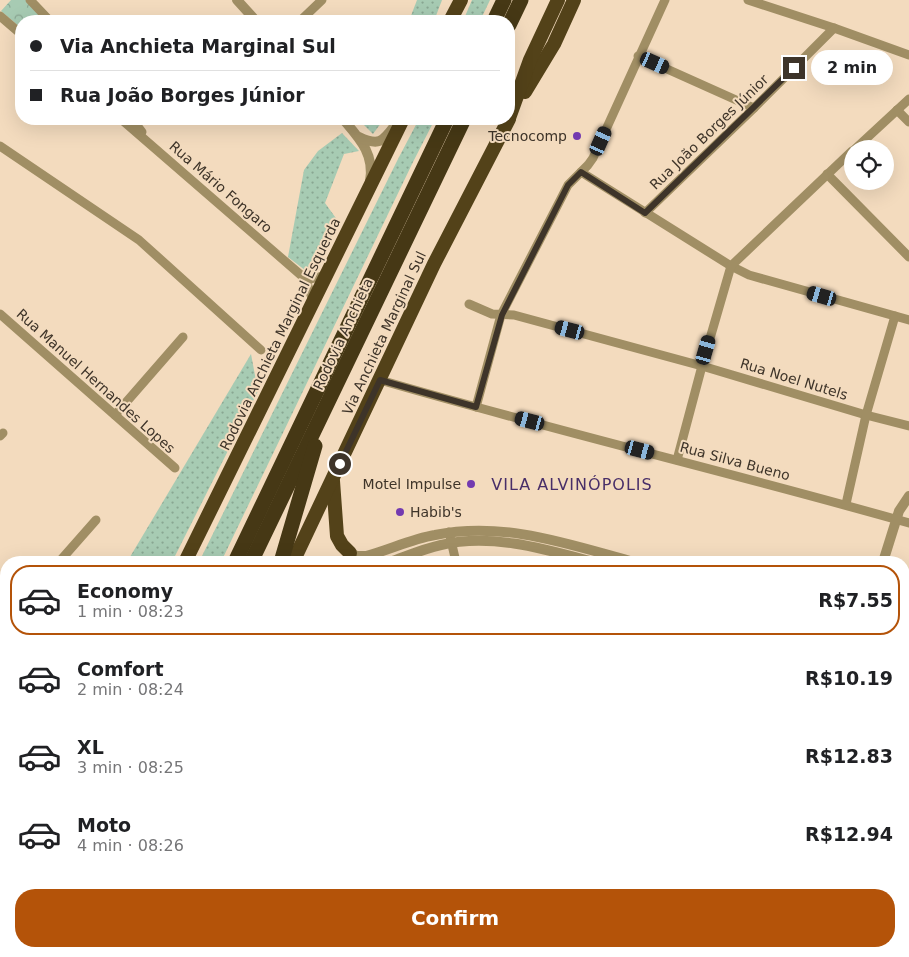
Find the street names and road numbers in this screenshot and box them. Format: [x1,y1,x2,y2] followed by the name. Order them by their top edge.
[647,71,772,193] street label: Rua João Borges Júnior
[166,138,276,236] street label: Rua Mário Fongaro
[216,215,344,453] street label: Rodovia Anchieta Marginal Esquerda
[339,249,429,417] street label: Via Anchieta Marginal Sul
[310,275,376,393] street label: Rodovia Anchieta
[14,306,178,456] street label: Rua Manuel Hernandes Lopes
[738,355,850,403] street label: Rua Noel Nutels
[678,439,792,483] street label: Rua Silva Bueno

